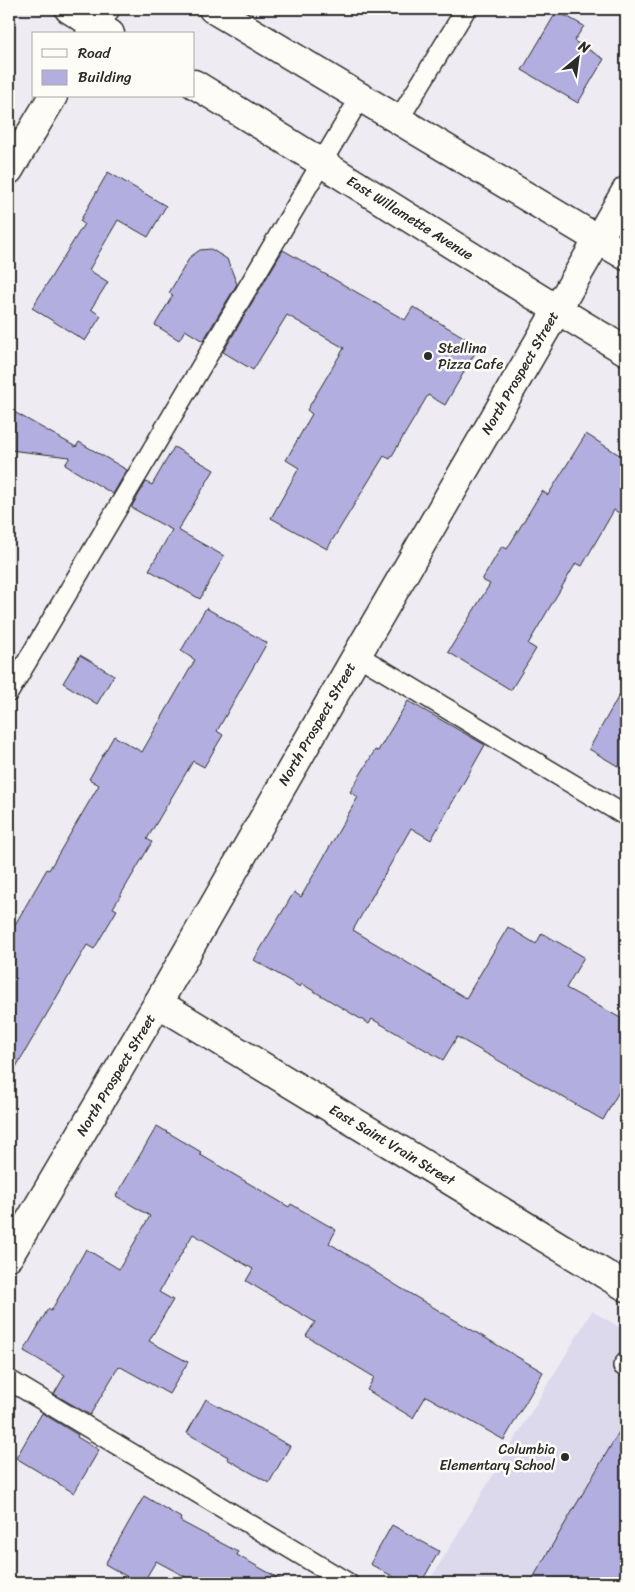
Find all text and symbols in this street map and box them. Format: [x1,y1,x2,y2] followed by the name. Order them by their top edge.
[32,32,195,98] legend
[552,32,602,82] north arrow
[573,33,595,60] text: N
[78,40,111,66] text: Road
[78,64,132,90] text: Building
[342,169,478,267] street label: East Willamette Avenue
[474,306,566,440] street label: North Prospect Street
[438,336,503,377] place label: Stellina Pizza Cafe
[422,350,434,362] marker: Stellina Pizza Cafe
[271,657,363,791] street label: North Prospect Street
[69,1009,163,1141] street label: North Prospect Street
[324,1097,461,1193] street label: East Saint Vrain Street
[439,1437,556,1478] place label: Columbia Elementary School
[559,1451,571,1463] marker: Columbia Elementary School

